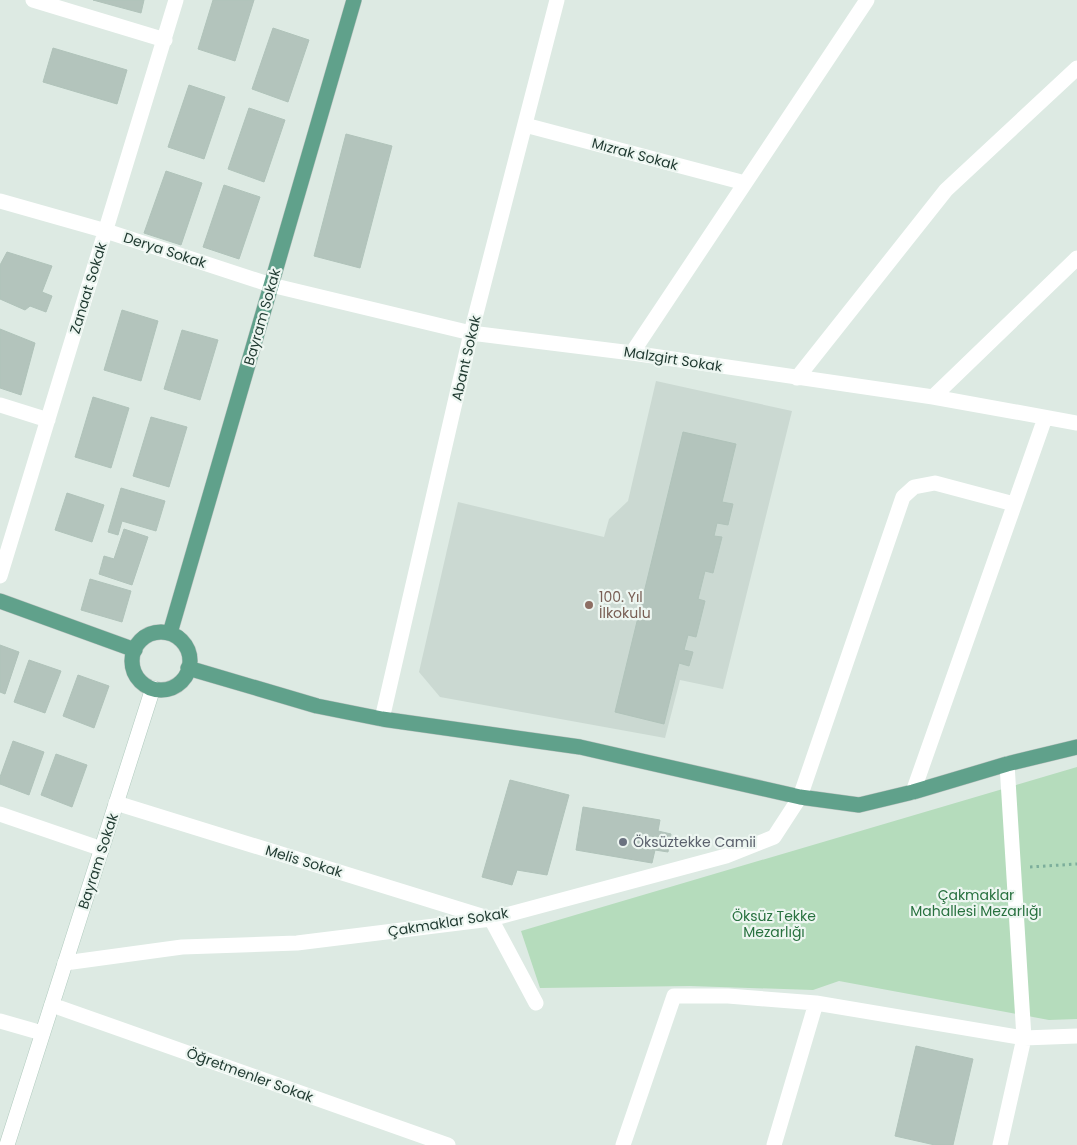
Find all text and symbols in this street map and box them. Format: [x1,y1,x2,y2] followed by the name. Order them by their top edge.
[590,133,681,175] street label: Mızrak Sokak
[121,227,210,273] street label: Derya Sokak
[65,239,112,336] street label: Zanaat Sokak
[239,266,286,368] street label: Bayram Sokak
[446,312,486,403] street label: Abant Sokak
[622,341,724,377] street label: Malzgirt Sokak
[599,587,651,623] place label: 100. Yıl İlkokulu
[583,599,595,611] marker: 100. Yıl İlkokulu
[73,810,123,912] street label: Bayram Sokak
[633,832,756,852] place label: Öksüztekke Camii
[617,836,629,848] marker: Öksüztekke Camii
[263,840,346,882] street label: Melis Sokak
[910,885,1042,921] park label: Çakmaklar Mahallesi Mezarlığı
[386,902,510,941] street label: Çakmaklar Sokak
[732,906,816,942] park label: Öksüz Tekke Mezarlığı
[184,1043,317,1108] street label: Öğretmenler Sokak

